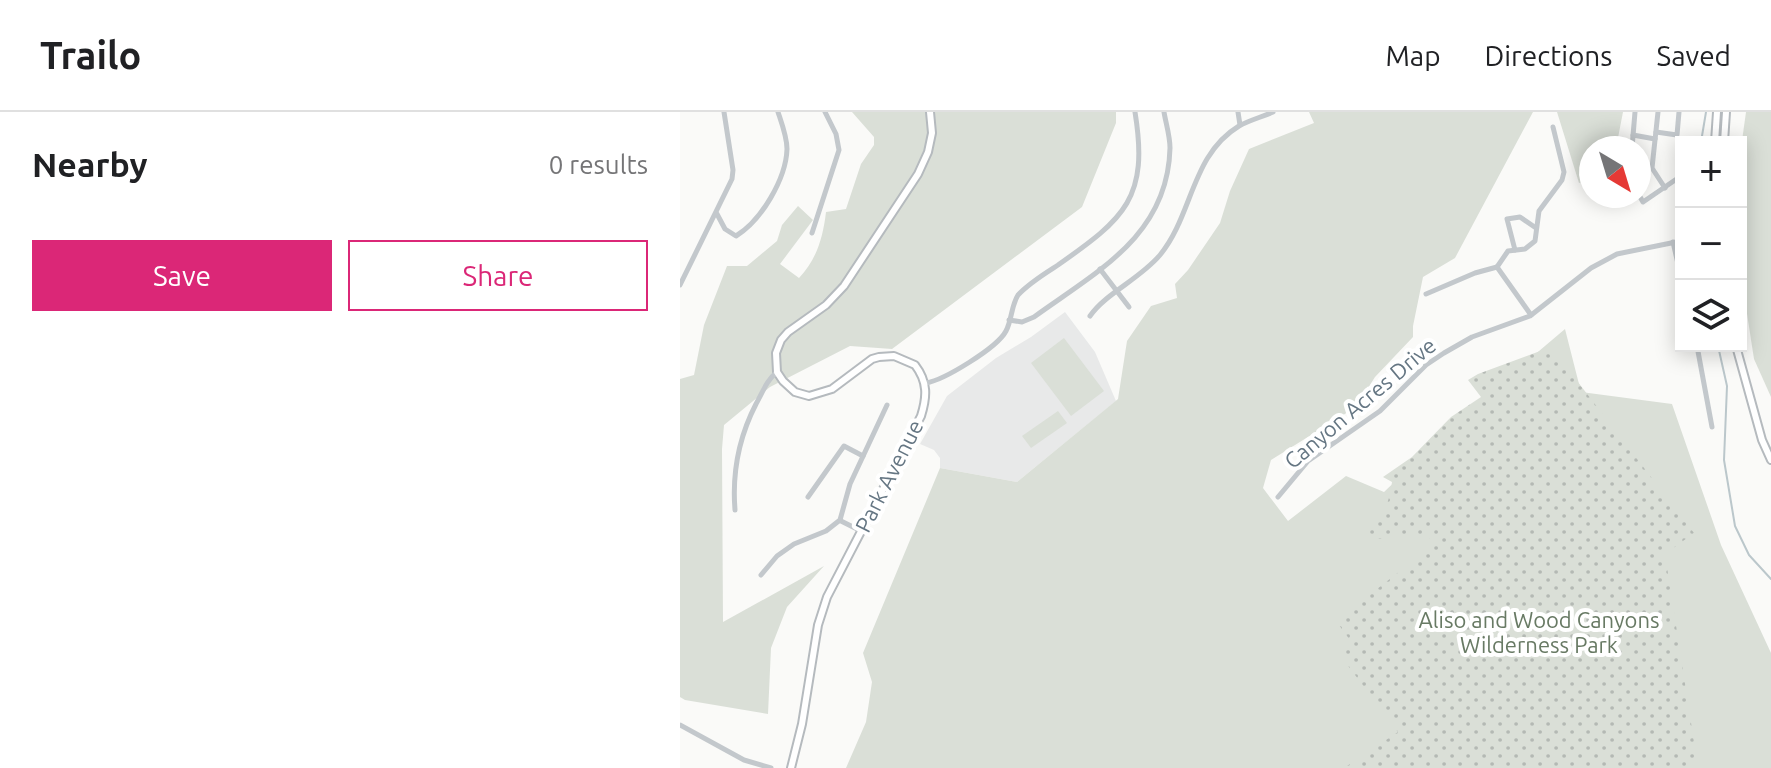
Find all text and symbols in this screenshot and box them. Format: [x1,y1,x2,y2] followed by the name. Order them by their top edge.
[40,34,141,76] text: Trailo
[1385,40,1441,71] text: Map
[1485,40,1612,71] text: Directions
[1656,40,1731,71] text: Saved
[1579,136,1651,208] north arrow
[1675,136,1747,352] map controls
[1675,136,1747,208] button: +
[32,145,147,183] text: Nearby
[549,150,648,179] text: 0 results
[1675,208,1747,280] button: −
[32,240,332,311] button: Save
[348,240,648,311] button: Share
[1675,280,1747,352] button: layers
[1279,332,1440,473] street label: Canyon Acres Drive
[850,415,928,536] street label: Park Avenue
[1418,607,1660,657] park label: Aliso and Wood Canyons Wilderness Park

